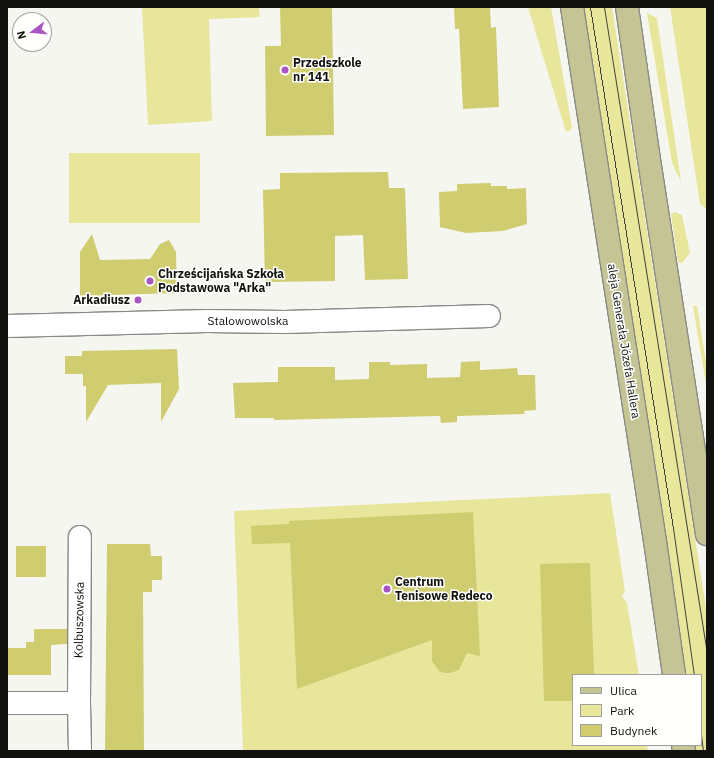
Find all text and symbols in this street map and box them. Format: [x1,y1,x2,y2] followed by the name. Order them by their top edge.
[12,12,52,52] north arrow
[14,29,29,41] text: N
[293,56,362,84] place label: Przedszkole nr 141
[280,65,290,75] marker: Przedszkole nr 141
[605,262,643,420] street label: aleja Generała Józefa Hallera
[158,267,284,295] place label: Chrześcijańska Szkoła Podstawowa "Arka"
[145,276,155,286] marker: Chrześcijańska Szkoła Podstawowa "Arka"
[73,293,130,307] place label: Arkadiusz
[133,295,143,305] marker: Arkadiusz
[208,314,288,328] street label: Stalowowolska
[395,575,492,603] place label: Centrum Tenisowe Redeco
[71,582,87,658] street label: Kolbuszowska
[382,584,392,594] marker: Centrum Tenisowe Redeco
[572,674,702,746] legend
[610,683,637,698] text: Ulica
[610,703,634,718] text: Park
[610,723,657,738] text: Budynek

